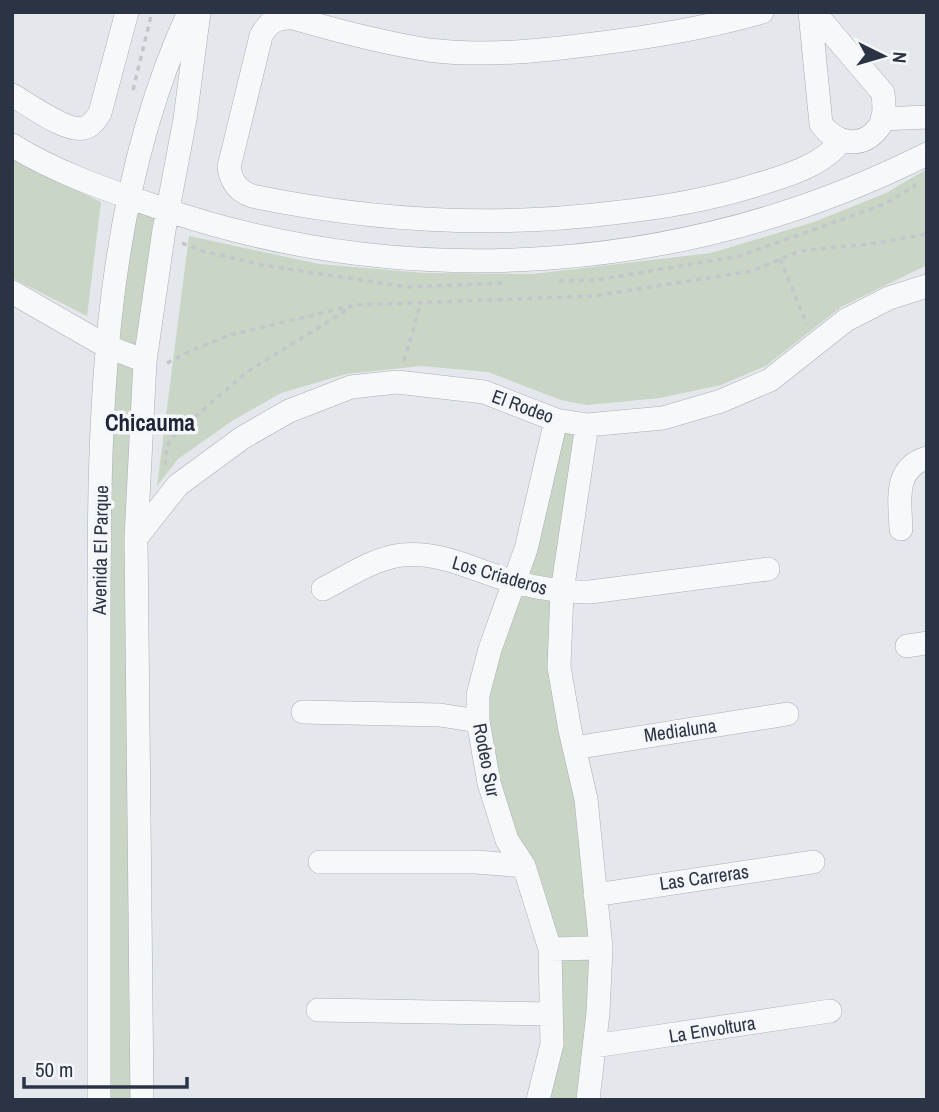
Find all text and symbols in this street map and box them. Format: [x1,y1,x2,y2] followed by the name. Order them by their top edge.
[848,21,918,91] north arrow
[886,51,913,64] text: N
[488,383,558,429] street label: El Rodeo
[105,407,196,438] district label: Chicauma
[86,485,114,616] street label: Avenida El Parque
[449,549,551,601] street label: Los Criaderos
[642,712,718,748] street label: Medialuna
[467,721,507,800] street label: Rodeo Sur
[658,858,751,896] street label: Las Carreras
[667,1009,758,1049] street label: La Envoltura
[24,1046,187,1090] scale bar
[35,1055,73,1084] text: 50 m

